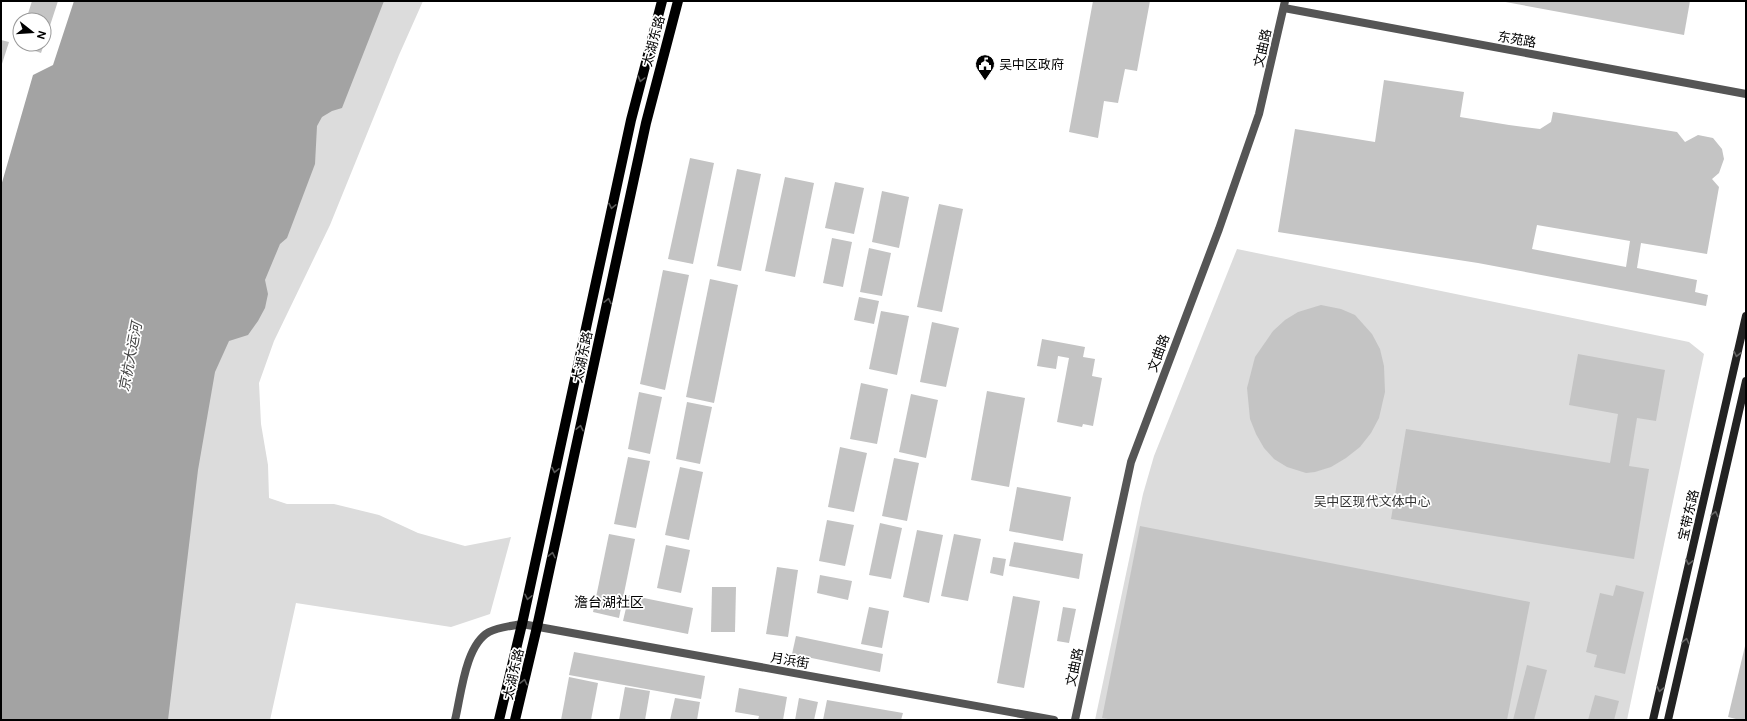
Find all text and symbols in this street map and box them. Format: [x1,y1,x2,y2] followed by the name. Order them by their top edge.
[12,12,52,52] north arrow
[639,14,668,68] street label: 太湖东路
[1250,27,1275,69] street label: 文曲路
[1496,28,1538,51] street label: 东苑路
[34,29,49,41] text: N
[974,53,996,81] public building icon: 吴中区政府
[999,56,1064,73] place label: 吴中区政府
[637,76,645,82] one-way arrow
[608,203,616,209] one-way arrow
[603,298,611,304] one-way arrow
[114,318,146,393] water label: 京杭大运河
[569,330,596,384] street label: 太湖东路
[1144,332,1173,374] street label: 文曲路
[1734,351,1742,357] one-way arrow
[576,425,584,431] one-way arrow
[552,467,560,473] one-way arrow
[1674,488,1703,542] street label: 宝带东路
[1313,493,1431,510] park label: 吴中区现代文体中心
[1711,511,1719,518] one-way arrow
[548,552,556,558] one-way arrow
[1686,559,1694,566] one-way arrow
[574,593,644,611] district label: 澹台湖社区
[524,594,532,600] one-way arrow
[1681,638,1690,645] one-way arrow
[1062,646,1087,688] street label: 文曲路
[499,647,528,701] street label: 太湖东路
[769,649,811,672] street label: 月浜街
[519,679,527,685] one-way arrow
[1656,685,1665,692] one-way arrow

